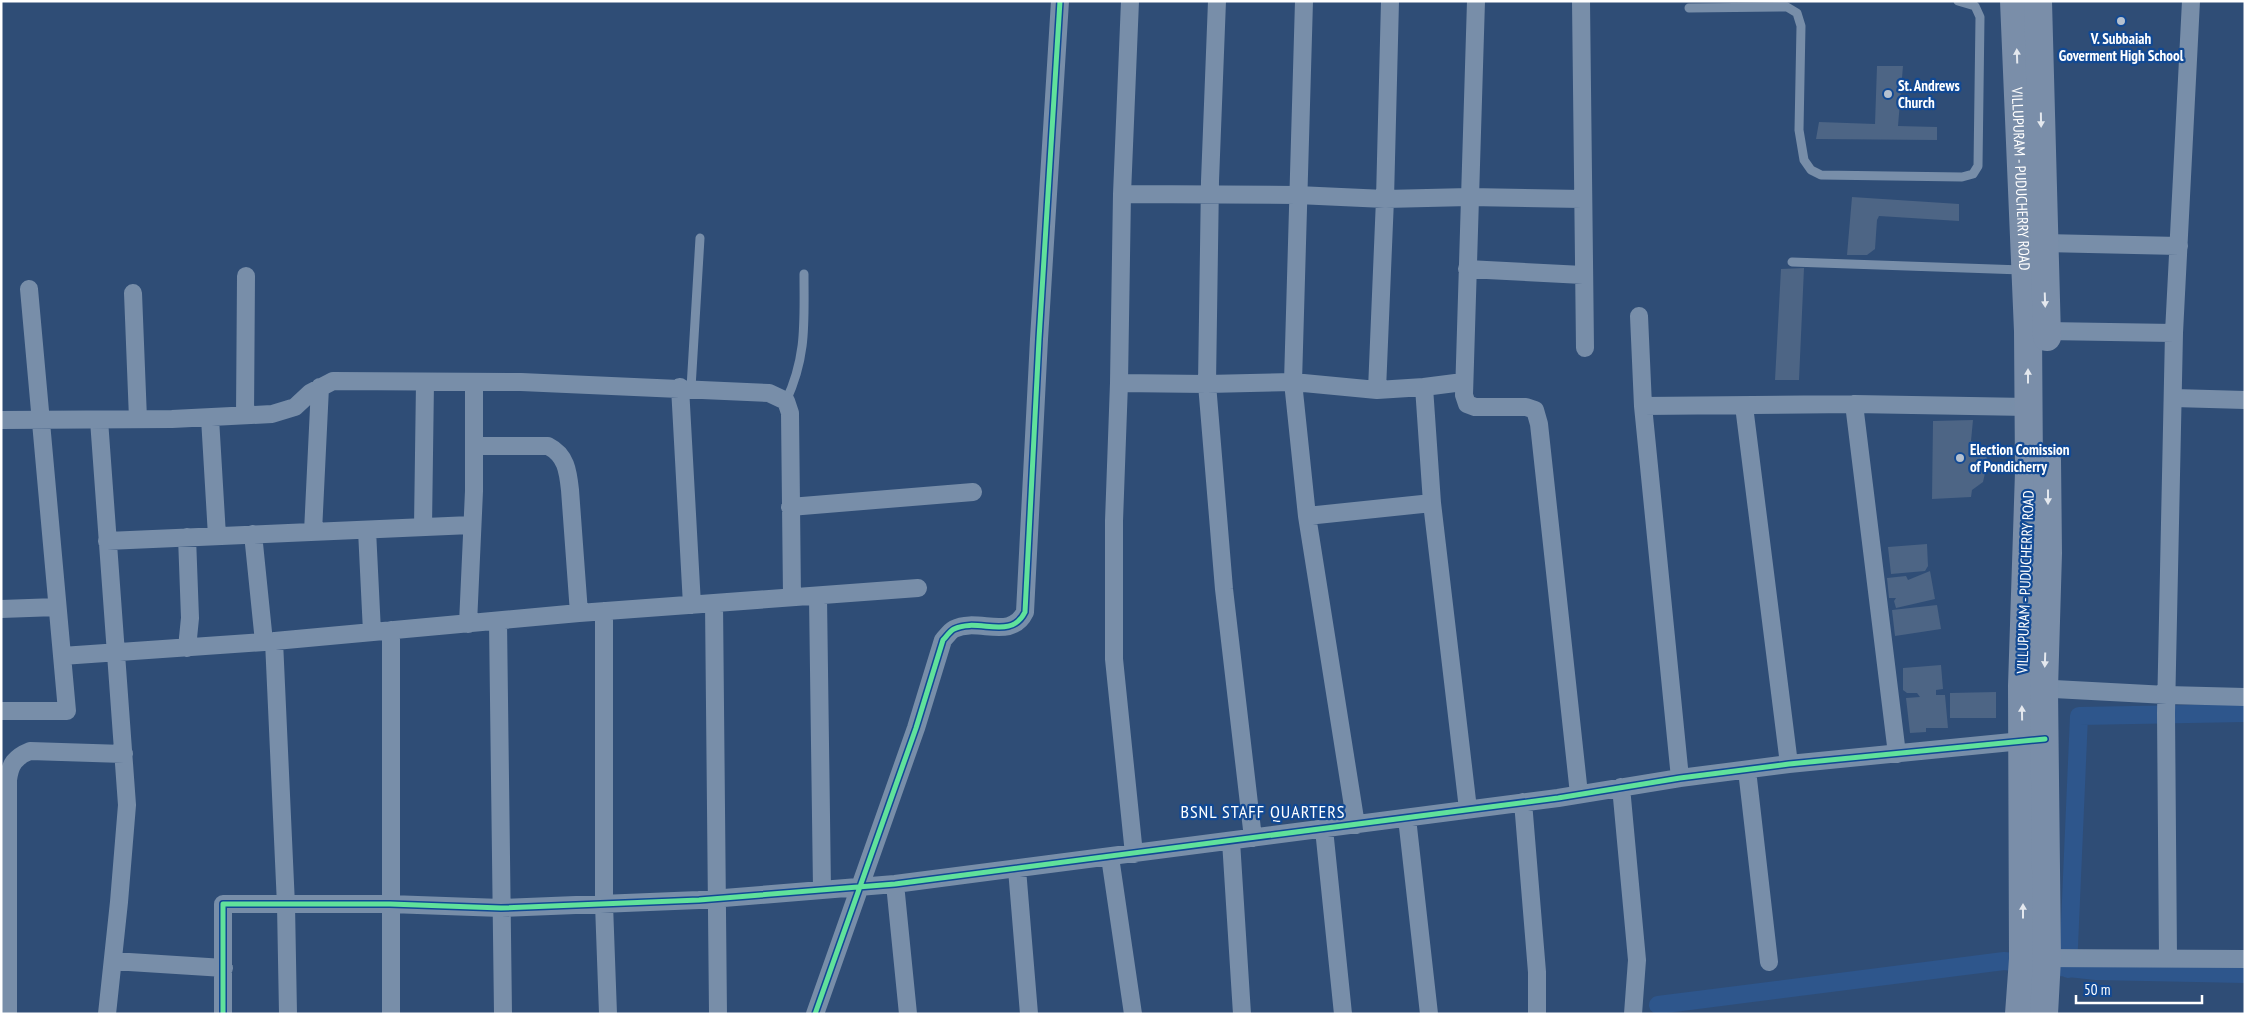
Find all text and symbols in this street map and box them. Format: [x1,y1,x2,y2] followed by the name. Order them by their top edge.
[2115,15,2127,27] marker: V. Subbaiah Goverment High School
[2059,29,2184,65] place label: V. Subbaiah Goverment High School
[2012,48,2020,64] one-way arrow
[1898,76,1960,112] place label: St. Andrews Church
[2008,86,2035,271] street label: VILLUPURAM - PUDUCHERRY ROAD
[1882,88,1894,100] marker: St. Andrews Church
[2037,112,2045,128] one-way arrow
[2042,292,2050,308] one-way arrow
[2024,368,2032,384] one-way arrow
[1970,440,2070,476] place label: Election Comission of Pondicherry
[1954,452,1966,464] marker: Election Comission of Pondicherry
[2012,490,2038,675] street label: VILLUPURAM - PUDUCHERRY ROAD
[2044,490,2052,506] one-way arrow
[2041,652,2049,668] one-way arrow
[2018,705,2026,721] one-way arrow
[1180,800,1346,823] district label: BSNL STAFF QUARTERS
[2019,902,2027,918] one-way arrow
[2076,972,2202,1004] scale bar
[2084,980,2110,999] text: 50 m

